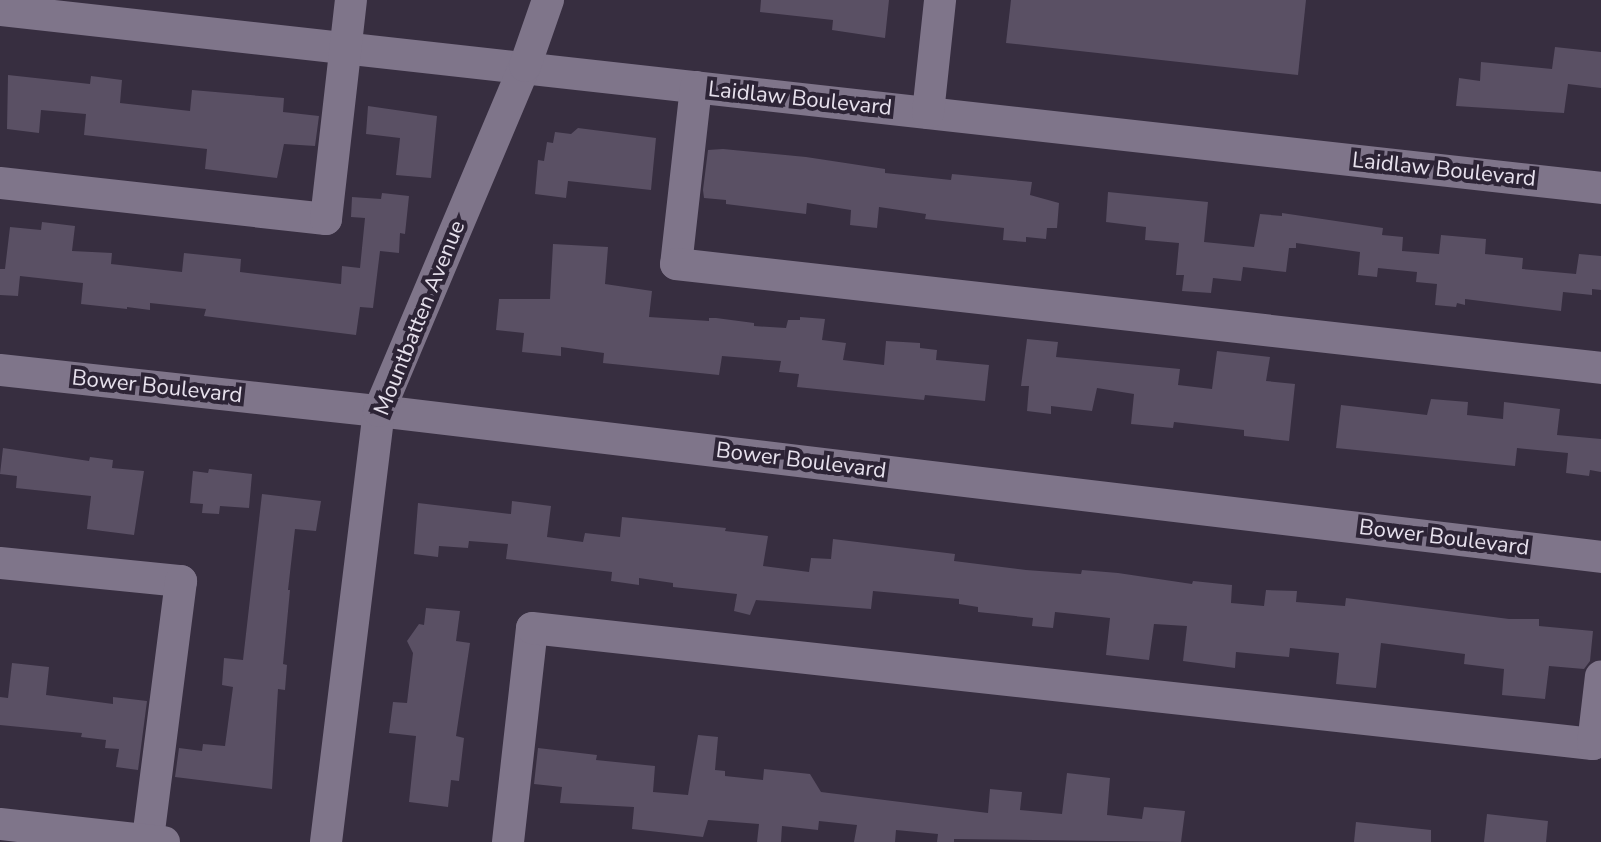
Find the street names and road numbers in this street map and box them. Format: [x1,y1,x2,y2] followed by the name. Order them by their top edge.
[707,76,893,122] street label: Laidlaw Boulevard
[1351,147,1537,193] street label: Laidlaw Boulevard
[369,217,471,419] street label: Mountbatten Avenue
[70,365,244,409] street label: Bower Boulevard
[714,437,888,485] street label: Bower Boulevard
[1357,514,1531,562] street label: Bower Boulevard

